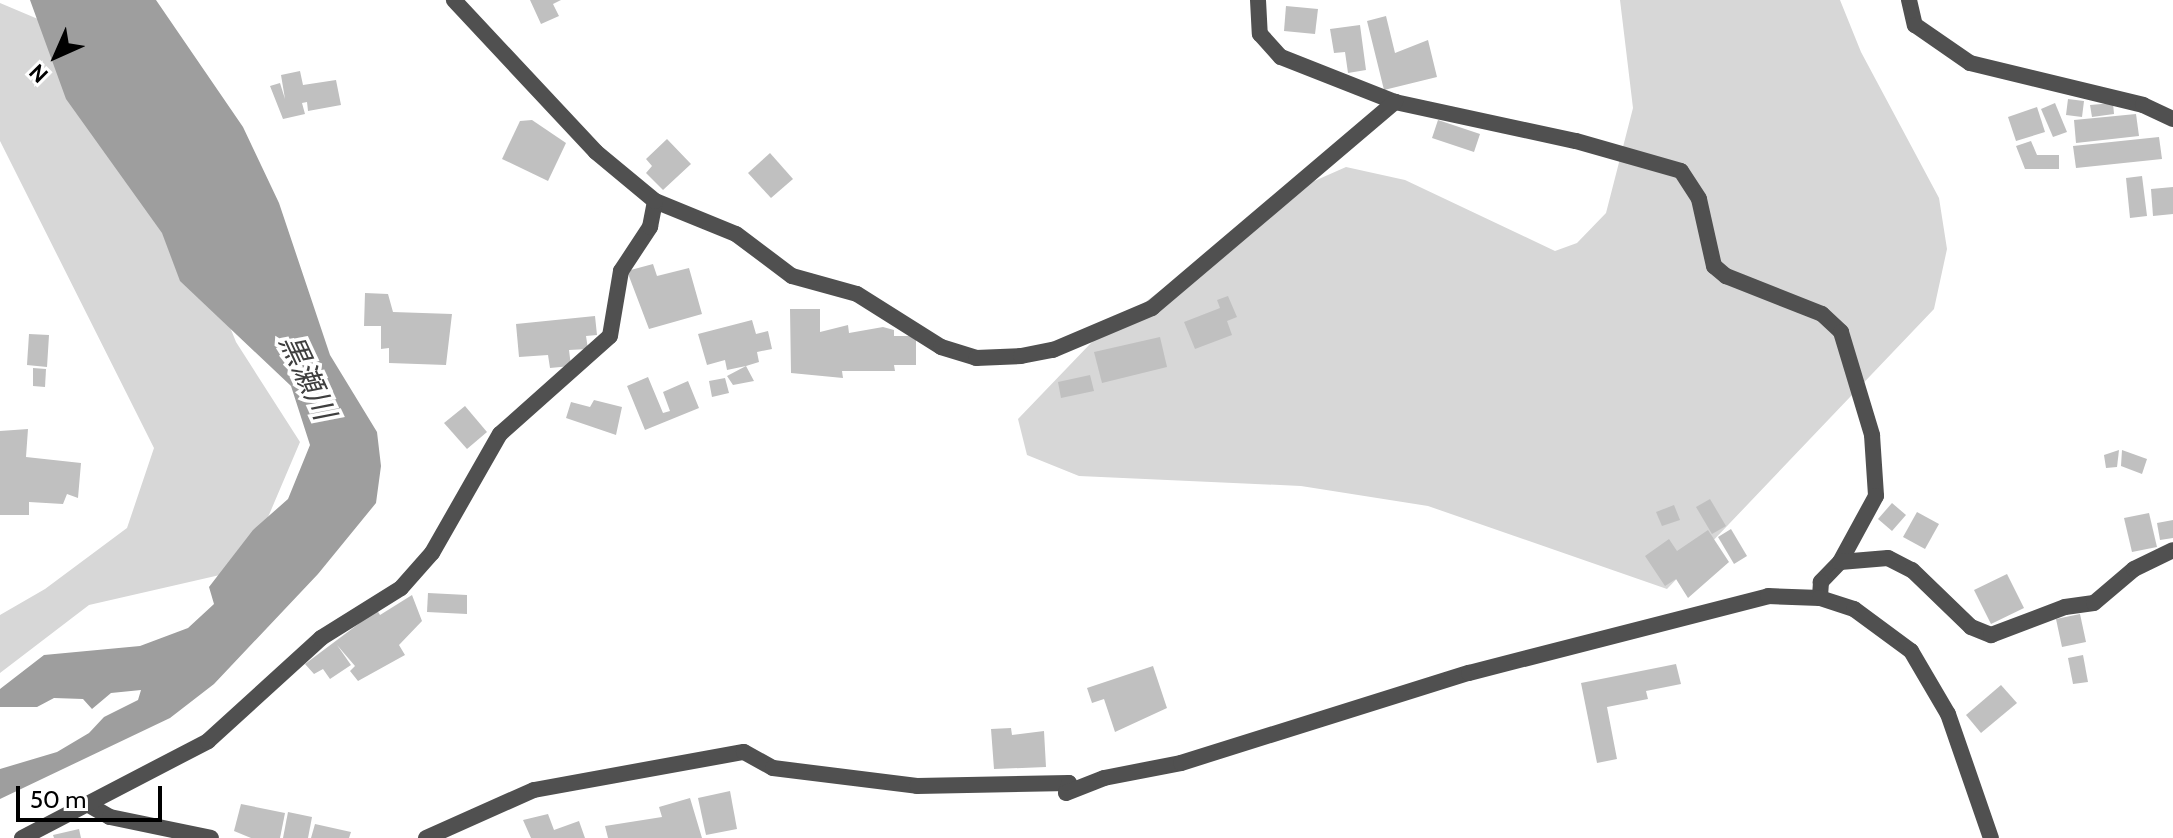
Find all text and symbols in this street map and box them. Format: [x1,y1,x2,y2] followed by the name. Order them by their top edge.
[16,16,96,96] north arrow
[24,58,54,88] text: N
[272,329,342,425] water label: 黒瀬川
[20,770,166,820] scale bar
[30,785,86,814] text: 50 m

